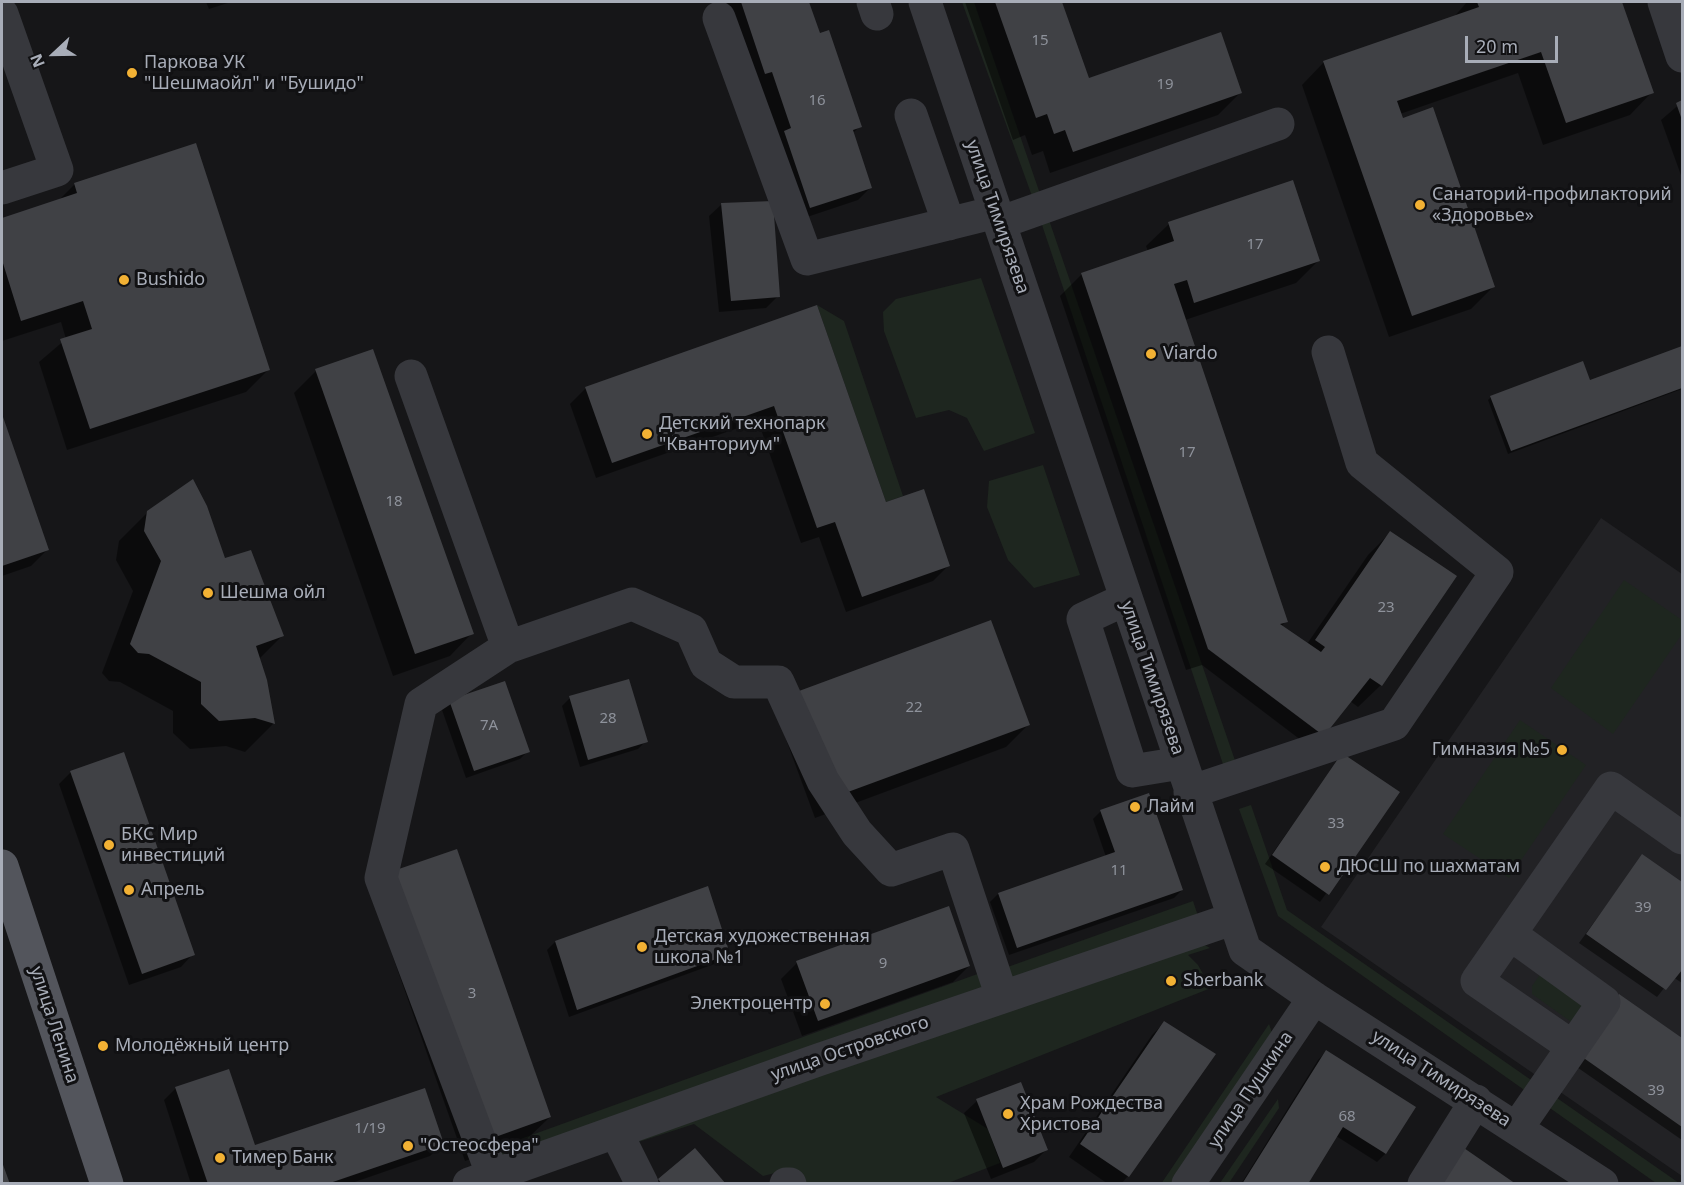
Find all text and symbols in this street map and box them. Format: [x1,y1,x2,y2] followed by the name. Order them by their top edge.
[24,24,84,84] north arrow
[1468,24,1561,62] scale bar
[1031,32,1049,50] house number: 15
[1476,34,1518,58] text: 20 m
[25,51,50,71] text: N
[144,52,364,94] place label: Паркова УК "Шешмаойл" и "Бушидо"
[125,66,139,80] marker: Паркова УК "Шешмаойл" и "Бушидо"
[1156,76,1174,94] house number: 19
[808,92,826,110] house number: 16
[961,137,1033,297] street label: улица Тимирязева
[1432,184,1672,226] place label: Санаторий-профилакторий «Здоровье»
[1413,198,1427,212] marker: Санаторий-профилакторий «Здоровье»
[1246,236,1264,254] house number: 17
[136,269,205,291] place label: Bushido
[117,273,131,287] marker: Bushido
[1163,343,1218,365] place label: Viardo
[1144,347,1158,361] marker: Viardo
[659,413,826,456] place label: Детский технопарк "Кванториум"
[640,427,654,441] marker: Детский технопарк "Кванториум"
[1178,444,1196,462] house number: 17
[385,493,403,511] house number: 18
[220,582,326,604] place label: Шешма ойл
[201,586,215,600] marker: Шешма ойл
[1116,598,1188,758] street label: улица Тимирязева
[1377,599,1395,617] house number: 23
[905,699,923,717] house number: 22
[599,710,617,728] house number: 28
[480,717,498,735] house number: 7А
[1432,739,1550,761] place label: Гимназия №5
[1555,743,1569,757] marker: Гимназия №5
[1147,796,1195,818] place label: Лайм
[1128,800,1142,814] marker: Лайм
[1327,815,1345,833] house number: 33
[121,824,225,866] place label: БКС Мир инвестиций
[102,838,116,852] marker: БКС Мир инвестиций
[1337,856,1520,878] place label: ДЮСШ по шахматам
[1318,860,1332,874] marker: ДЮСШ по шахматам
[1110,862,1128,880] house number: 11
[141,879,205,901] place label: Апрель
[122,883,136,897] marker: Апрель
[1634,899,1652,917] house number: 39
[654,926,870,968] place label: Детская художественная школа №1
[635,940,649,954] marker: Детская художественная школа №1
[879,955,887,973] house number: 9
[25,964,83,1086] street label: улица Ленина
[1183,970,1263,992] place label: Sberbank
[1164,974,1178,988] marker: Sberbank
[468,985,476,1003] house number: 3
[690,993,813,1015] place label: Электроцентр
[818,997,832,1011] marker: Электроцентр
[768,1012,932,1086] street label: улица Островского
[1367,1026,1515,1132] street label: улица Тимирязева
[1204,1028,1298,1152] street label: улица Пушкина
[115,1035,289,1057] place label: Молодёжный центр
[96,1039,110,1053] marker: Молодёжный центр
[1647,1082,1665,1100] house number: 39
[1020,1093,1163,1136] place label: Храм Рождества Христова
[1001,1107,1015,1121] marker: Храм Рождества Христова
[1338,1108,1356,1126] house number: 68
[354,1120,386,1138] house number: 1/19
[420,1135,539,1157] place label: "Остеосфера"
[401,1139,415,1153] marker: "Остеосфера"
[232,1147,334,1169] place label: Тимер Банк
[213,1151,227,1165] marker: Тимер Банк

